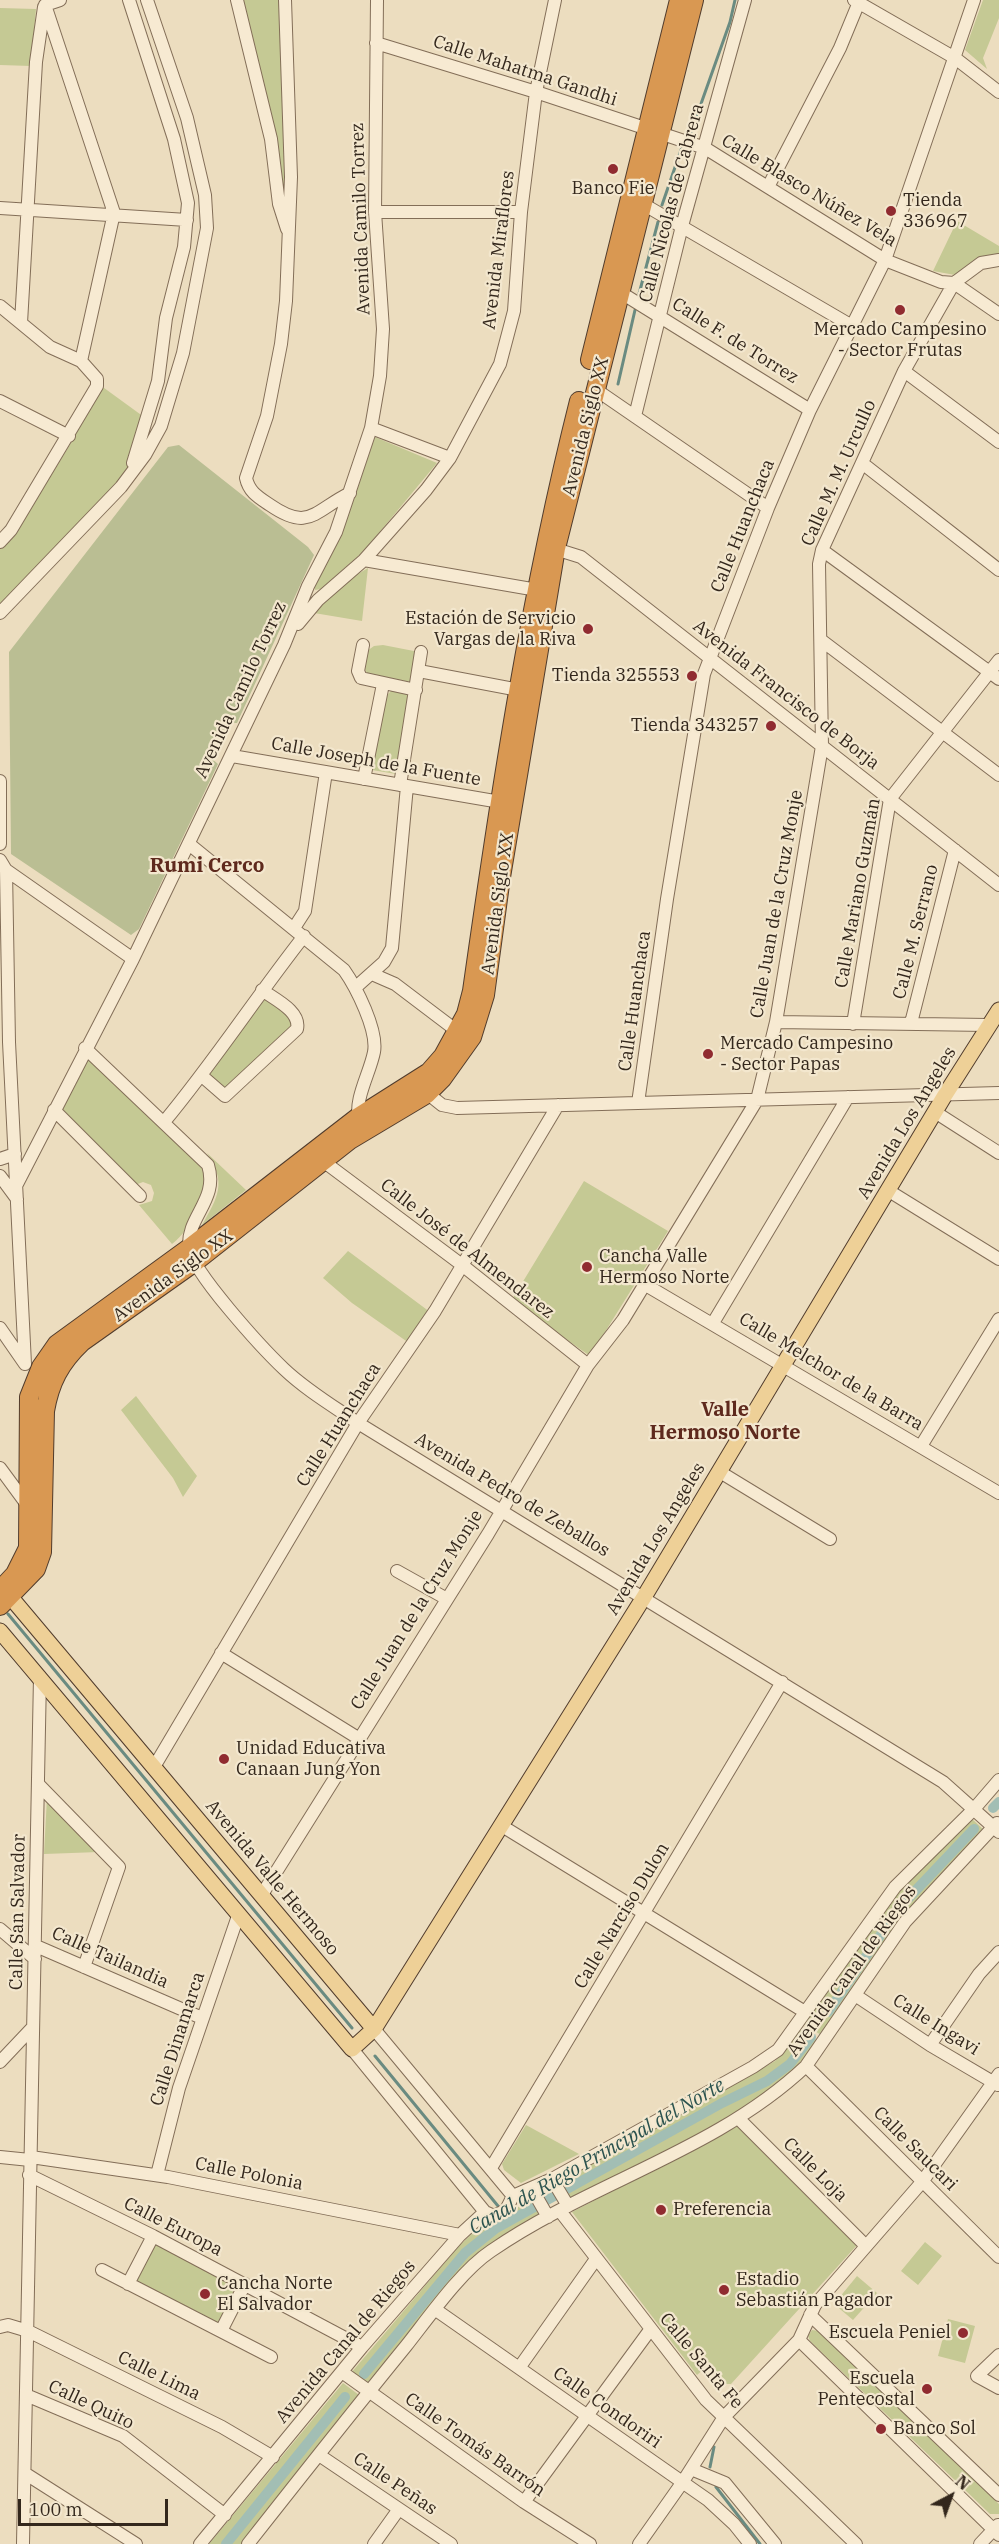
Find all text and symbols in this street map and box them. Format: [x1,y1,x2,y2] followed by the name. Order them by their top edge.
[430,31,620,111] street label: Calle Mahatma Gandhi
[635,101,709,305] street label: Calle Nicolas de Cabrera
[347,122,375,316] street label: Avenida Camilo Torrez
[717,130,901,252] street label: Calle Blasco Núñez Vela
[606,162,620,176] marker: Banco Fie
[479,169,519,331] street label: Avenida Miraflores
[572,178,654,200] place label: Banco Fie
[903,190,968,232] place label: Tienda 336967
[884,204,898,218] marker: Tienda 336967
[668,293,802,389] street label: Calle F. de Torrez
[893,303,907,317] marker: Mercado Campesino - Sector Frutas
[813,319,987,362] place label: Mercado Campesino - Sector Frutas
[558,355,614,499] street label: Avenida Siglo XX
[797,396,881,550] street label: Calle M. M. Urcullo
[706,456,780,596] street label: Calle Huanchaca
[190,598,292,782] street label: Avenida Camilo Torrez
[405,608,576,650] place label: Estación de Servicio Vargas de la Riva
[688,615,884,775] street label: Avenida Francisco de Borja
[581,622,595,636] marker: Estación de Servicio Vargas de la Riva
[552,665,680,687] place label: Tienda 325553
[685,669,699,683] marker: Tienda 325553
[631,715,759,737] place label: Tienda 343257
[764,719,778,733] marker: Tienda 343257
[270,733,482,791] street label: Calle Joseph de la Fuente
[746,788,808,1020] street label: Calle Juan de la Cruz Monje
[831,796,885,990] street label: Calle Mariano Guzmán
[477,832,519,976] street label: Avenida Siglo XX
[150,854,264,878] district label: Rumi Cerco
[889,862,943,1002] street label: Calle M. Serrano
[614,929,656,1073] street label: Calle Huanchaca
[720,1033,893,1076] place label: Mercado Campesino - Sector Papas
[853,1043,961,1203] street label: Avenida Los Angeles
[701,1047,715,1061] marker: Mercado Campesino - Sector Papas
[376,1174,558,1324] street label: Calle José de Almendarez
[109,1225,237,1327] street label: Avenida Siglo XX
[599,1246,729,1288] place label: Cancha Valle Hermoso Norte
[580,1260,594,1274] marker: Cancha Valle Hermoso Norte
[735,1308,927,1436] street label: Calle Melchor de la Barra
[292,1359,386,1491] street label: Calle Huanchaca
[649,1398,801,1445] district label: Valle Hermoso Norte
[411,1428,613,1562] street label: Avenida Pedro de Zeballos
[602,1459,710,1619] street label: Avenida Los Angeles
[346,1506,488,1714] street label: Calle Juan de la Cruz Monje
[236,1738,386,1780] place label: Unidad Educativa Canaan Jung Yon
[217,1752,231,1766] marker: Unidad Educativa Canaan Jung Yon
[201,1796,343,1960] street label: Avenida Valle Hermoso
[6,1834,30,1990] street label: Calle San Salvador
[570,1839,674,1993] street label: Calle Narciso Dulon
[783,1881,921,2061] street label: Avenida Canal de Riegos
[48,1923,172,1993] street label: Calle Tailandia
[146,1969,210,2109] street label: Calle Dinamarca
[889,1990,983,2060] street label: Calle Ingavi
[465,2074,729,2240] water label: Canal de Riego Principal del Norte
[868,2102,962,2196] street label: Calle Saucari
[778,2133,852,2207] street label: Calle Loja
[193,2153,305,2195] street label: Calle Polonia
[120,2193,226,2261] street label: Calle Europa
[673,2199,771,2221] place label: Preferencia
[654,2203,668,2217] marker: Preferencia
[271,2256,421,2428] street label: Avenida Canal de Riegos
[736,2269,893,2312] place label: Estadio Sebastián Pagador
[217,2273,333,2316] place label: Cancha Norte El Salvador
[717,2283,731,2297] marker: Estadio Sebastián Pagador
[198,2287,212,2301] marker: Cancha Norte El Salvador
[655,2309,747,2413] street label: Calle Santa Fe
[828,2322,951,2344] place label: Escuela Peniel
[956,2326,970,2340] marker: Escuela Peniel
[114,2347,204,2405] street label: Calle Lima
[549,2363,665,2453] street label: Calle Condoriri
[817,2368,915,2410] place label: Escuela Pentecostal
[45,2376,137,2434] street label: Calle Quito
[920,2382,934,2396] marker: Escuela Pentecostal
[401,2388,549,2502] street label: Calle Tomás Barrón
[893,2418,976,2440] place label: Banco Sol
[874,2422,888,2436] marker: Banco Sol
[349,2448,441,2520] street label: Calle Peñas
[921,2466,981,2526] north arrow
[951,2471,974,2494] text: N
[21,2487,171,2525] scale bar
[29,2498,83,2521] text: 100 m

